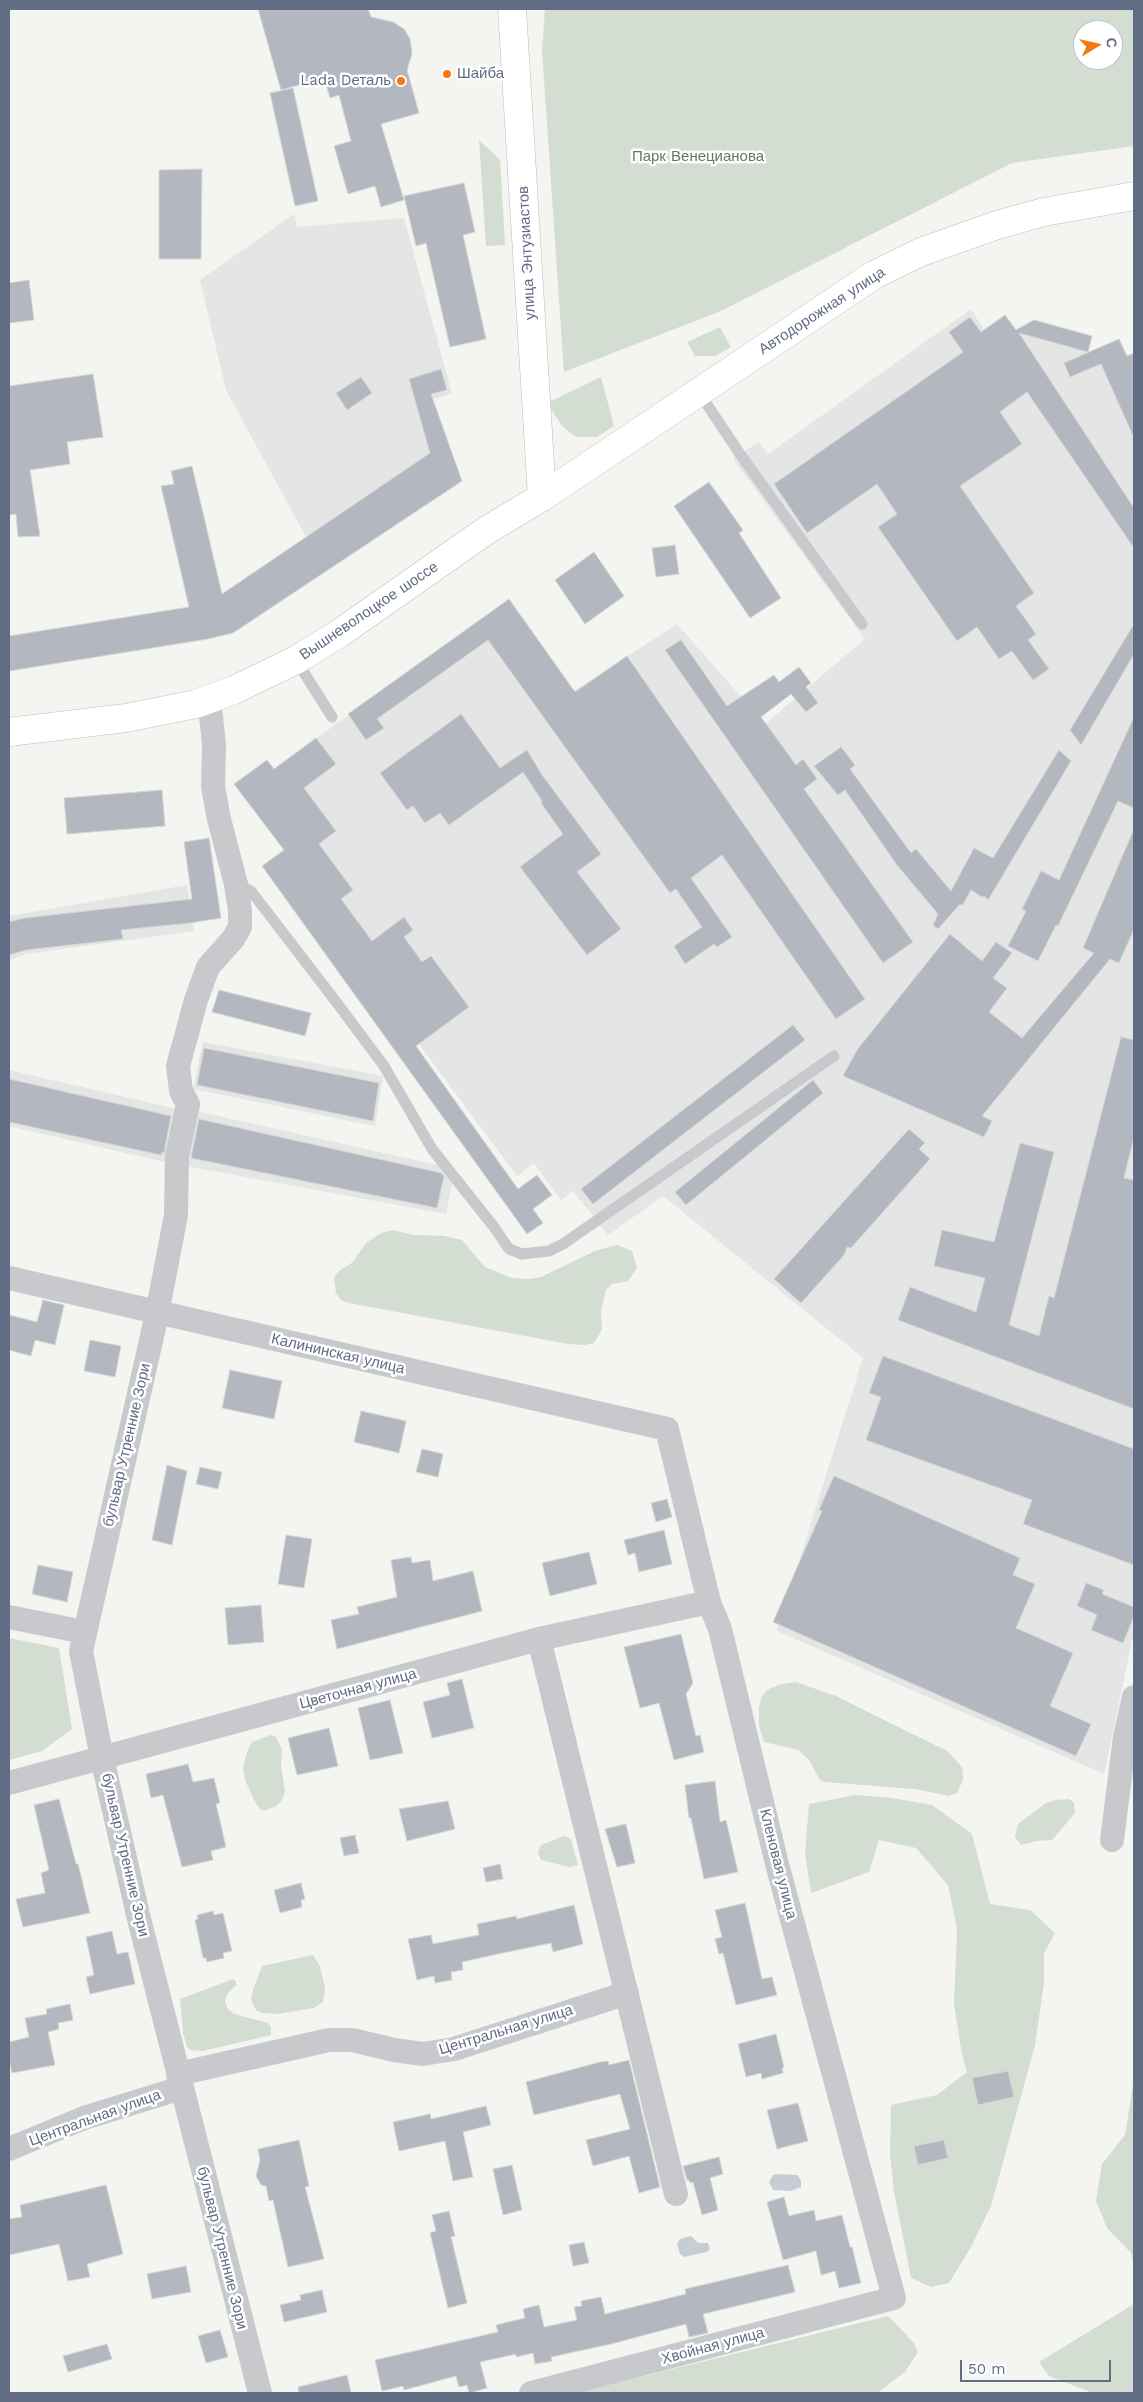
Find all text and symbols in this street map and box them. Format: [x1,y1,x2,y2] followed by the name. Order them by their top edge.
[1073,20,1123,70] north arrow
[1103,37,1121,49] text: С
[457,65,504,83] place label: Шайба
[441,68,453,80] marker: Шайба
[300,72,391,90] place label: Lada Dеталь
[395,75,407,87] marker: Lada Dеталь
[632,148,764,166] park label: Парк Венецианова
[515,186,539,320] street label: улица Энтузиастов
[755,263,889,359] street label: Автодорожная улица
[296,558,442,664] street label: Вышневолоцкое шоссе
[270,1330,406,1378] street label: Калининская улица
[99,1362,155,1528] street label: бульвар Утренние Зори
[298,1665,418,1713] street label: Цветочная улица
[97,1772,153,1938] street label: бульвар Утренние Зори
[756,1807,800,1921] street label: Кленовая улица
[437,2001,575,2059] street label: Центральная улица
[27,2086,163,2150] street label: Центральная улица
[193,2165,251,2331] street label: бульвар Утренние Зори
[660,2324,766,2368] street label: Хвойная улица
[963,2350,1114,2382] scale bar
[968,2360,1005,2378] text: 50 m

